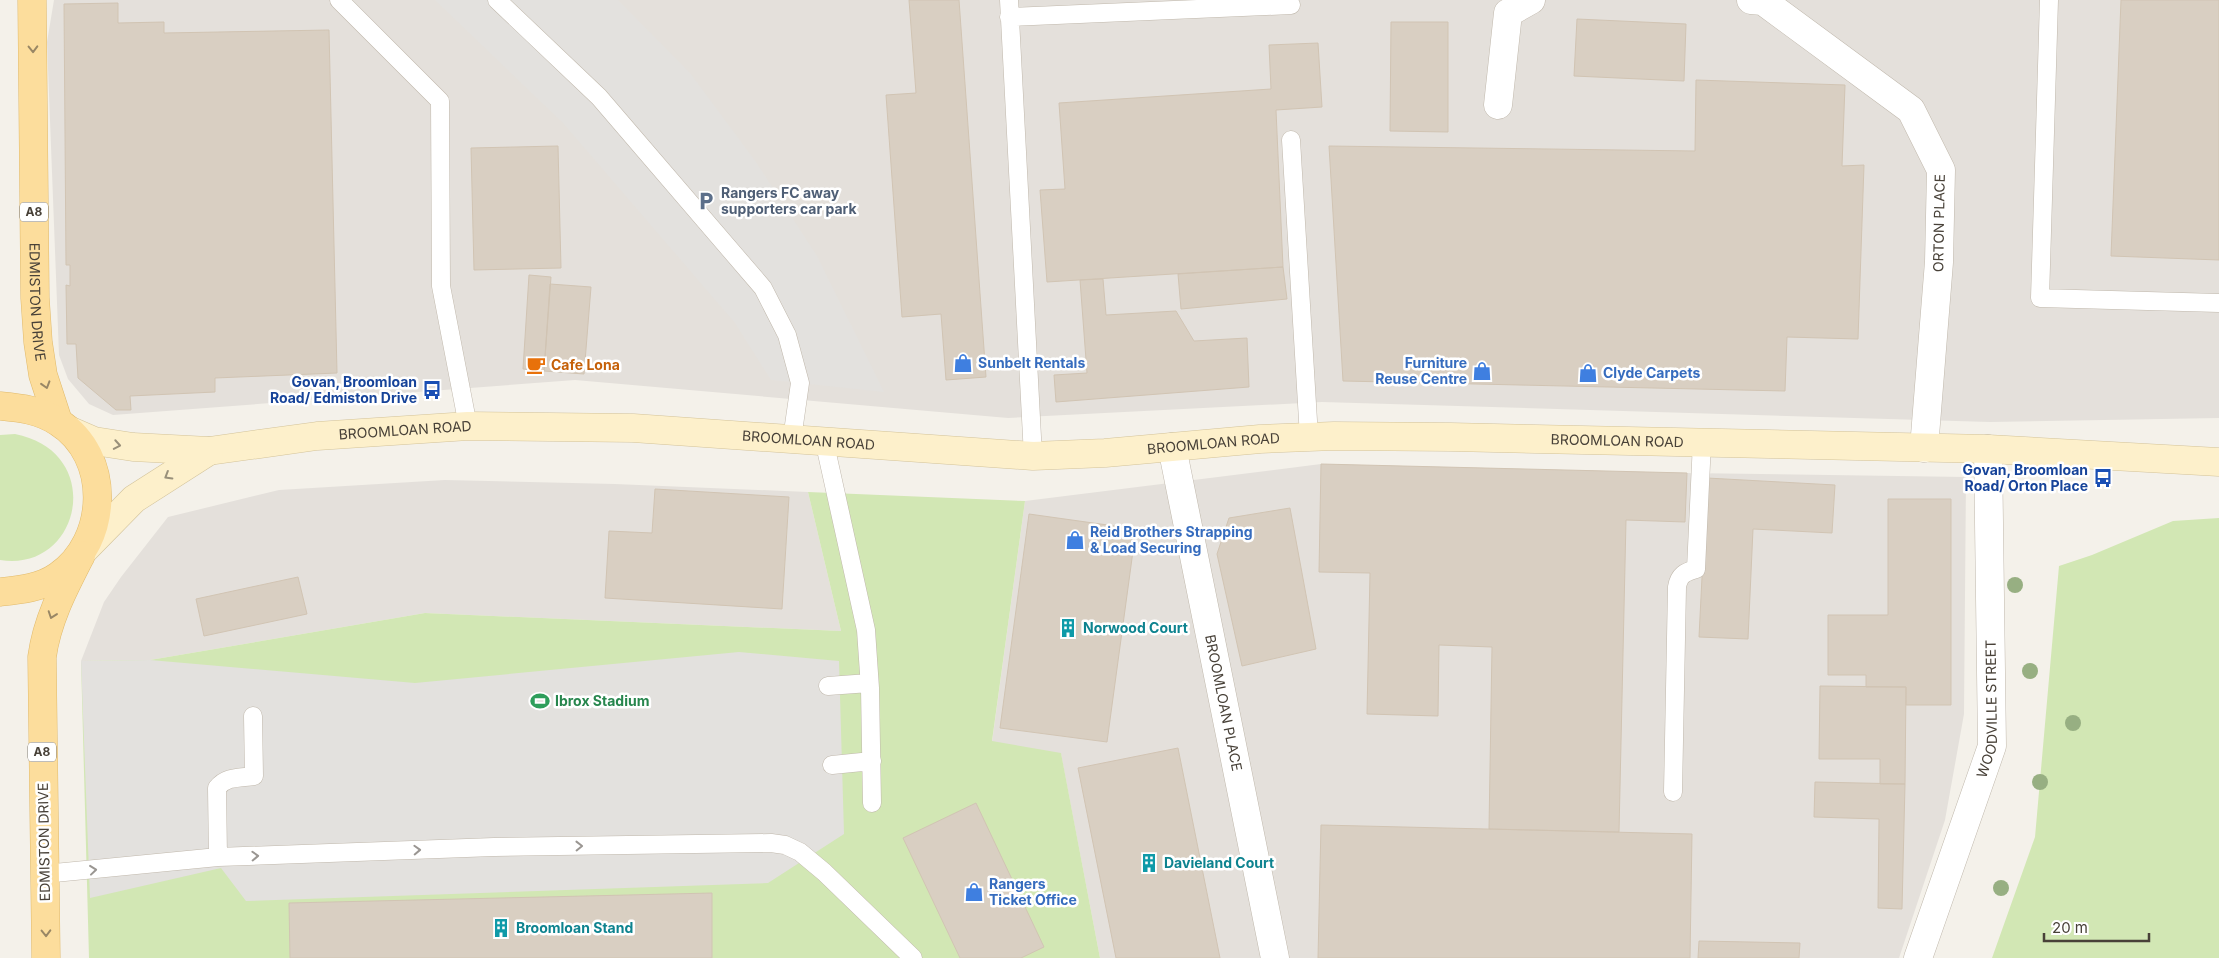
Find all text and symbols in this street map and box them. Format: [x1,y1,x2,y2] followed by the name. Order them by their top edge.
[27,45,38,53] one-way arrow
[1929,174,1948,272] street label: ORTON PLACE
[721,184,857,217] place label: Rangers FC away supporters car park
[695,190,717,212] parking icon: Rangers FC away supporters car park
[20,202,48,222] road number: A8
[26,243,50,362] street label: EDMISTON DRIVE
[952,352,974,374] shop icon: Sunbelt Rentals
[525,354,547,376] cafe icon: Cafe Lona
[978,354,1085,371] place label: Sunbelt Rentals
[1375,354,1467,387] place label: Furniture Reuse Centre
[551,356,620,373] place label: Cafe Lona
[1471,360,1493,382] shop icon: Furniture Reuse Centre
[1577,362,1599,384] shop icon: Clyde Carpets
[1603,364,1700,381] place label: Clyde Carpets
[270,373,417,406] place label: Govan, Broomloan Road/ Edmiston Drive
[421,379,443,401] bus stop icon: Govan, Broomloan Road/ Edmiston Drive
[41,381,51,389] one-way arrow
[338,417,472,443] street label: BROOMLOAN ROAD
[742,427,876,453] street label: BROOMLOAN ROAD
[1146,429,1280,457] street label: BROOMLOAN ROAD
[1550,430,1684,450] street label: BROOMLOAN ROAD
[113,439,122,449] one-way arrow
[1963,461,2088,494] place label: Govan, Broomloan Road/ Orton Place
[2092,467,2114,489] bus stop icon: Govan, Broomloan Road/ Orton Place
[164,470,173,480] one-way arrow
[1090,523,1253,556] place label: Reid Brothers Strapping & Load Securing
[1064,529,1086,551] shop icon: Reid Brothers Strapping & Load Securing
[48,610,58,618] one-way arrow
[1057,617,1079,639] building icon: Norwood Court
[1083,619,1188,636] place label: Norwood Court
[1202,633,1246,773] street label: BROOMLOAN PLACE
[1973,640,2000,780] street label: WOODVILLE STREET
[529,690,551,712] sports icon: Ibrox Stadium
[555,692,649,709] place label: Ibrox Stadium
[28,742,56,762] road number: A8
[34,783,53,901] street label: EDMISTON DRIVE
[576,841,584,851] one-way arrow
[414,845,421,855] one-way arrow
[251,850,259,861] one-way arrow
[1138,852,1160,874] building icon: Davieland Court
[1164,854,1274,871] place label: Davieland Court
[89,865,97,876] one-way arrow
[989,875,1077,908] place label: Rangers Ticket Office
[963,881,985,903] shop icon: Rangers Ticket Office
[2044,910,2149,942] scale bar
[490,917,512,939] building icon: Broomloan Stand
[2052,918,2088,937] text: 20 m
[516,919,633,936] place label: Broomloan Stand
[40,929,51,937] one-way arrow

